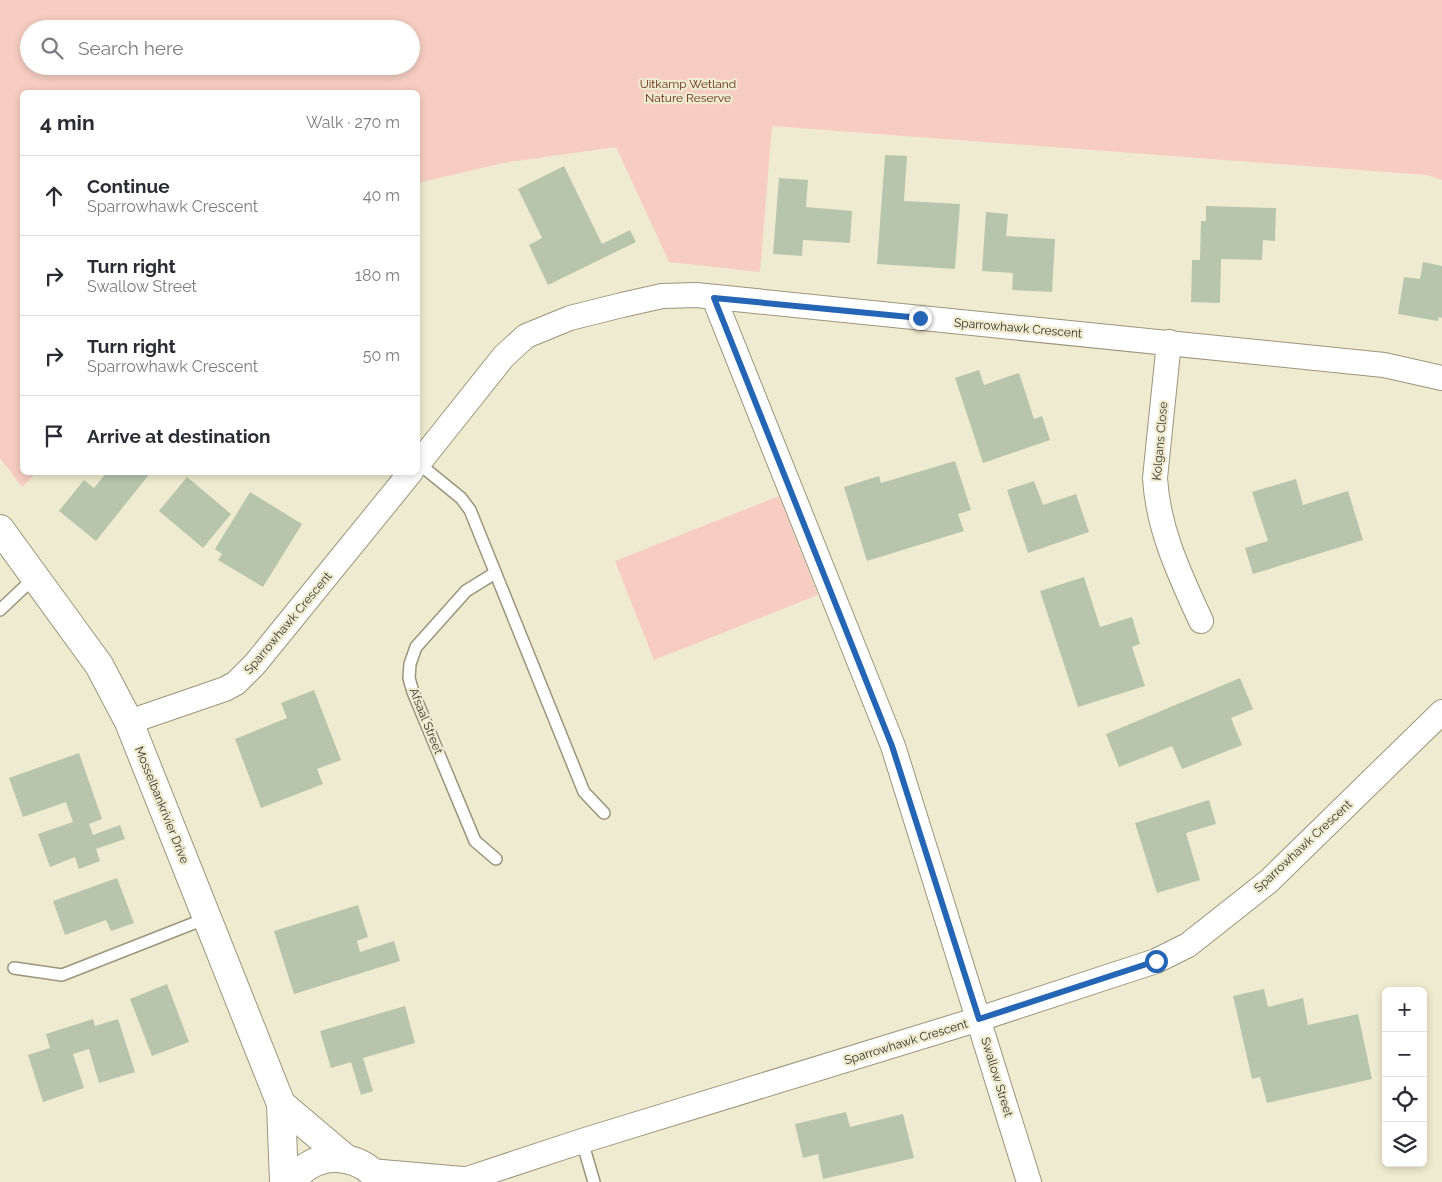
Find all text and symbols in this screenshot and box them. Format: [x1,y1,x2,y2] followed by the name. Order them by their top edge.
[20,20,420,75] search box
[38,34,66,62] icon: search
[78,37,184,59] text: Search here
[640,77,736,105] park label: Uitkamp Wetland Nature Reserve
[40,110,95,135] text: 4 min
[306,113,400,132] text: Walk · 270 m
[87,175,170,197] text: Continue
[40,182,68,210] icon: ahead
[363,186,400,205] text: 40 m
[87,197,258,216] text: Sparrowhawk Crescent
[87,255,176,277] text: Turn right
[40,262,68,290] icon: right
[355,266,400,285] text: 180 m
[87,277,197,296] text: Swallow Street
[909,307,932,330] route end
[953,315,1083,341] street label: Sparrowhawk Crescent
[87,335,176,357] text: Turn right
[40,342,68,370] icon: right
[363,346,400,365] text: 50 m
[87,357,258,376] text: Sparrowhawk Crescent
[1150,401,1170,481] street label: Kolgans Close
[40,422,68,450] icon: arrive
[87,425,271,447] text: Arrive at destination
[241,569,335,677] street label: Sparrowhawk Crescent
[406,686,446,756] street label: Afsaal Street
[132,744,192,866] street label: Mosselbankrivier Drive
[1251,797,1355,895] street label: Sparrowhawk Crescent
[1145,950,1168,973] route start
[1382,987,1427,1167] map controls
[1382,987,1427,1032] button: +
[843,1017,969,1067] street label: Sparrowhawk Crescent
[1382,1032,1427,1077] button: −
[978,1036,1016,1118] street label: Swallow Street
[1382,1077,1427,1122] button: locate
[1382,1122,1427,1167] button: layers

